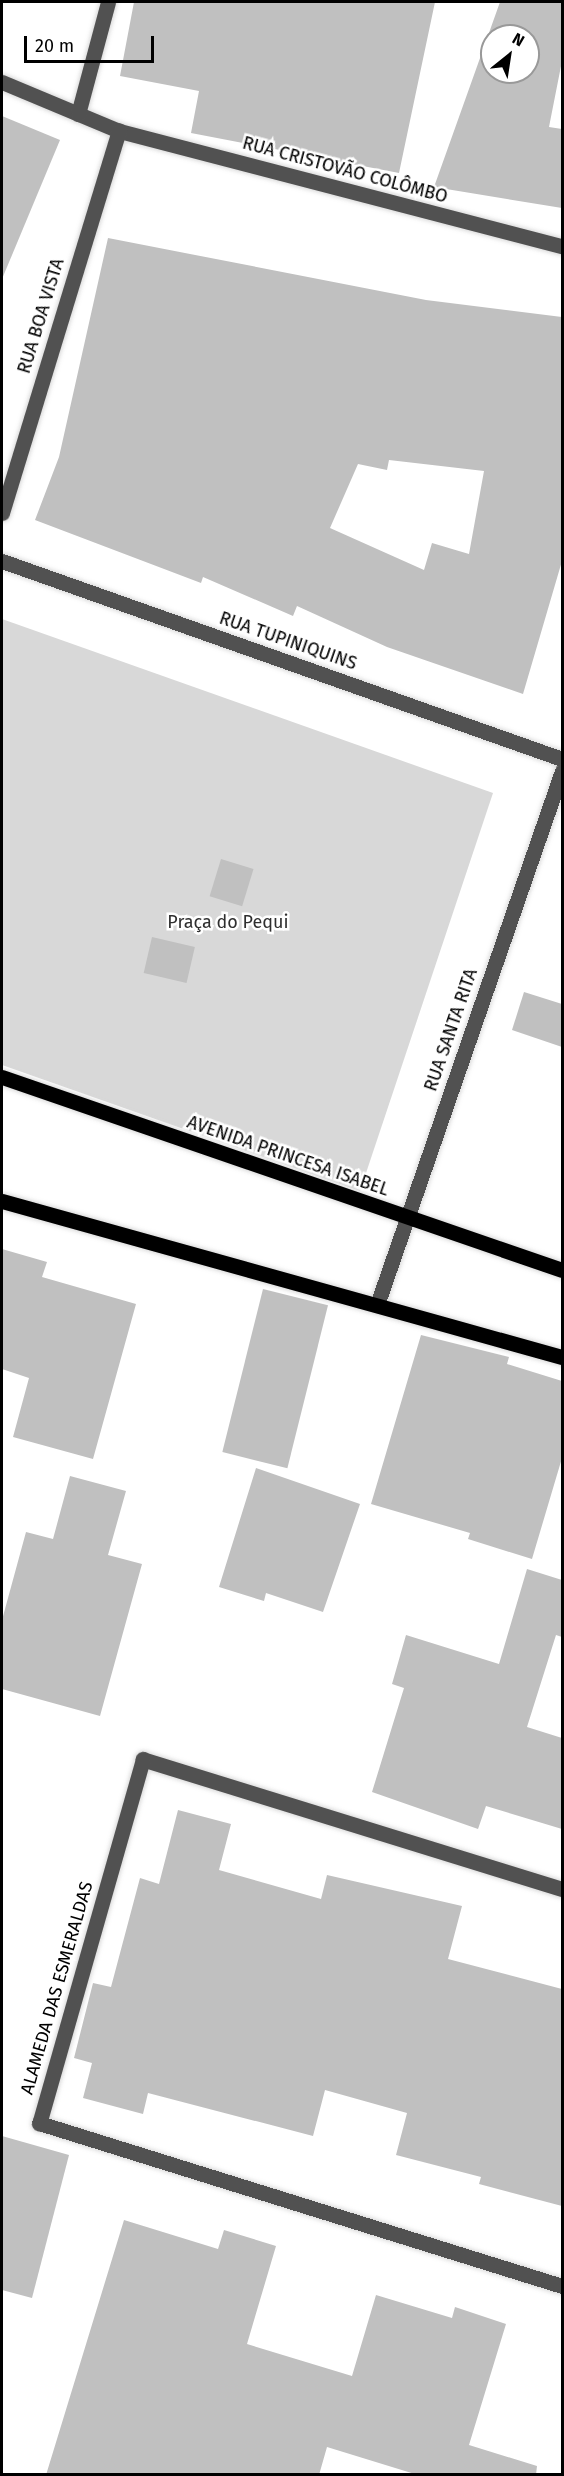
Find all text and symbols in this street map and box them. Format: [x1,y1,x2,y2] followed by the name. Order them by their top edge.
[27,24,158,62] scale bar
[480,24,540,84] north arrow
[509,29,528,51] text: N
[35,35,74,57] text: 20 m
[240,132,450,208] street label: RUA CRISTOVÃO COLÔMBO
[13,256,69,376] street label: RUA BOA VISTA
[216,607,360,675] street label: RUA TUPINIQUINS
[167,911,289,933] park label: Praça do Pequi
[420,966,482,1094] street label: RUA SANTA RITA
[184,1111,392,1201] street label: AVENIDA PRINCESA ISABEL
[16,1879,98,2097] street label: ALAMEDA DAS ESMERALDAS

